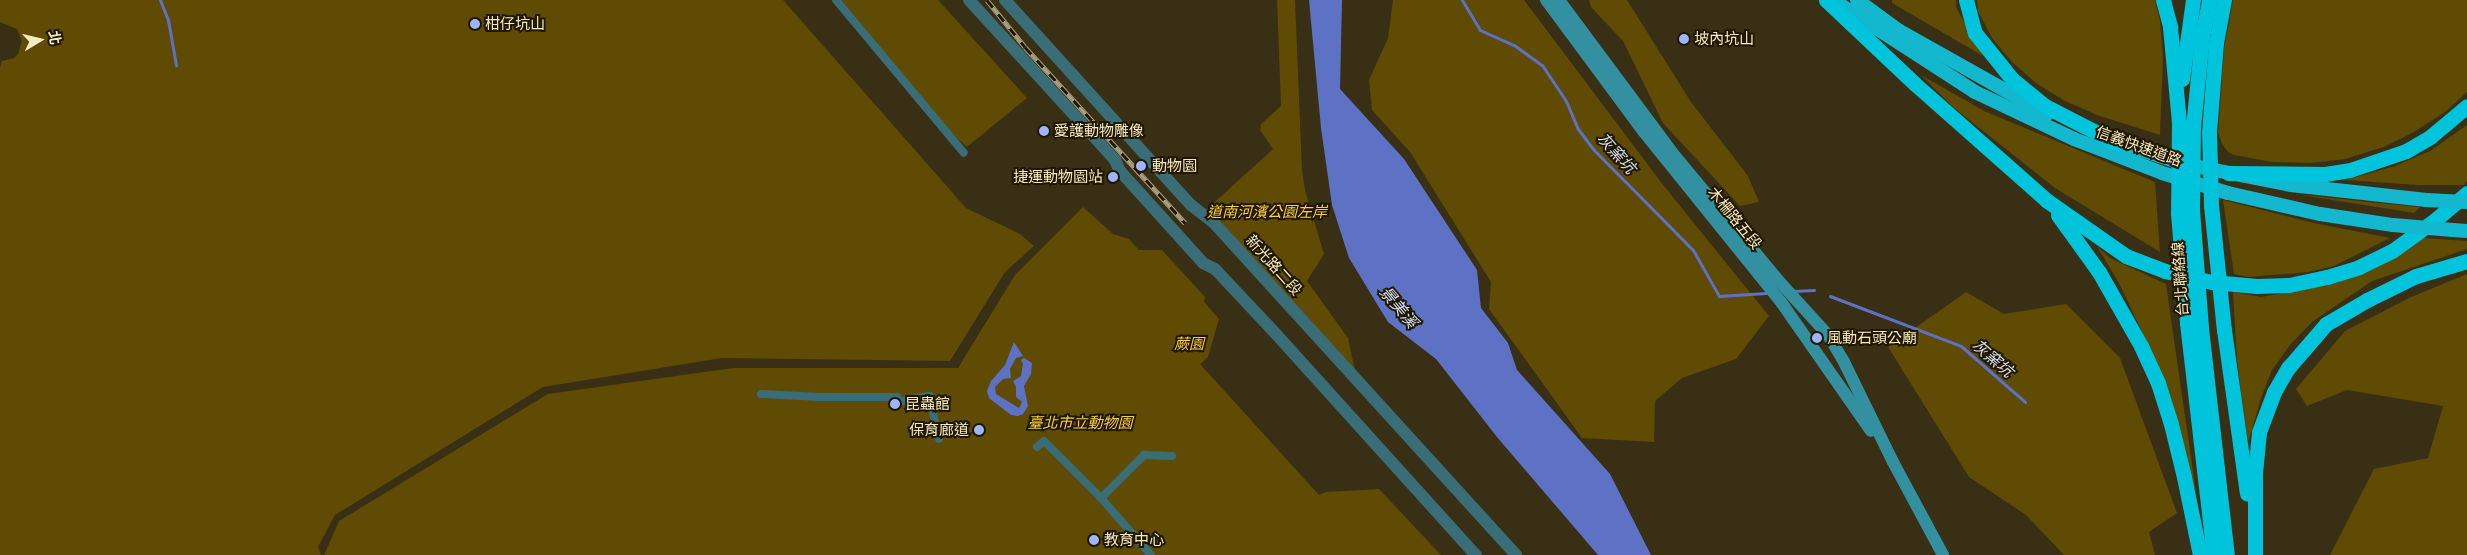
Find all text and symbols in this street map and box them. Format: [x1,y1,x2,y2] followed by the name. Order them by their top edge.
[15,15,65,65] north arrow
[485,15,545,33] place label: 柑仔坑山
[469,18,481,30] marker: 柑仔坑山
[45,29,66,46] text: 北
[1694,30,1754,48] place label: 坡內坑山
[1678,33,1690,45] marker: 坡內坑山
[1054,122,1144,140] place label: 愛護動物雕像
[2094,122,2184,170] street label: 信義快速道路
[1038,125,1050,137] marker: 愛護動物雕像
[1594,129,1640,177] water label: 灰窯坑
[1152,157,1197,175] place label: 動物園
[1134,159,1148,173] marker: 動物園
[1013,168,1103,186] place label: 捷運動物園站
[1107,171,1119,183] marker: 捷運動物園站
[1704,183,1766,253] street label: 木柵路五段
[1207,203,1327,221] park label: 道南河濱公園左岸
[1242,231,1306,299] street label: 新光路二段
[2168,241,2192,317] street label: 台北聯絡線
[1376,282,1422,332] water label: 景美溪
[1827,329,1917,347] place label: 風動石頭公廟
[1811,332,1823,344] marker: 風動石頭公廟
[1174,335,1204,353] park label: 蕨園
[1969,335,2017,381] water label: 灰窯坑
[905,395,950,413] place label: 昆蟲館
[889,398,901,410] marker: 昆蟲館
[1028,414,1132,432] park label: 臺北市立動物園
[909,421,969,439] place label: 保育廊道
[973,424,985,436] marker: 保育廊道
[1104,531,1164,549] place label: 教育中心
[1088,534,1100,546] marker: 教育中心

